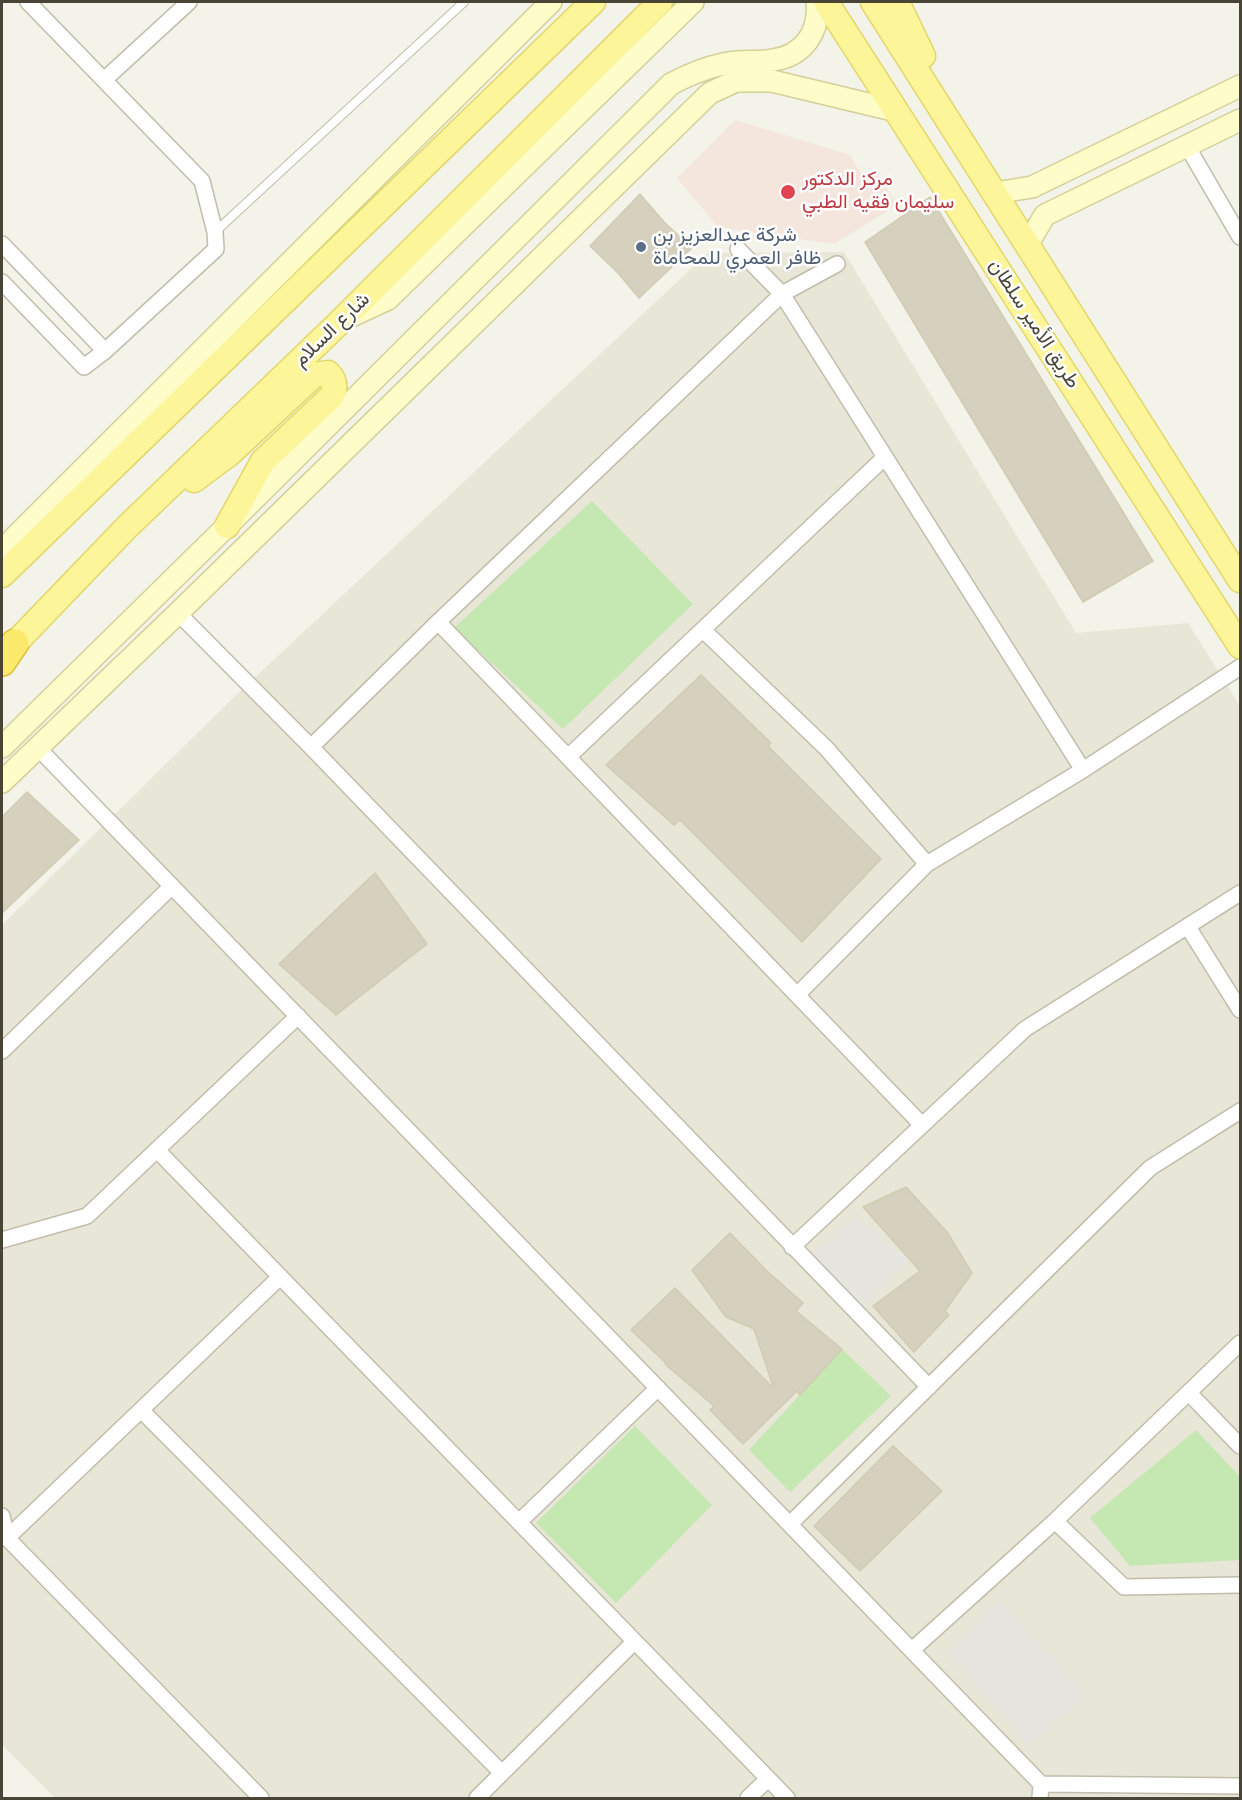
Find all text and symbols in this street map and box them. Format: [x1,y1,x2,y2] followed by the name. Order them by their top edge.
[802,168,954,215] place label: مركز الدكتور سليمان فقيه الطبي
[779,183,797,201] marker: مركز الدكتور سليمان فقيه الطبي
[653,224,821,271] place label: شركة عبدالعزيز بن ظافر العمري للمحاماة
[634,240,648,254] marker: شركة عبدالعزيز بن ظافر العمري للمحاماة
[983,255,1085,393] street label: طريق الأمير سلطان
[289,288,375,372] street label: شارع السلام

